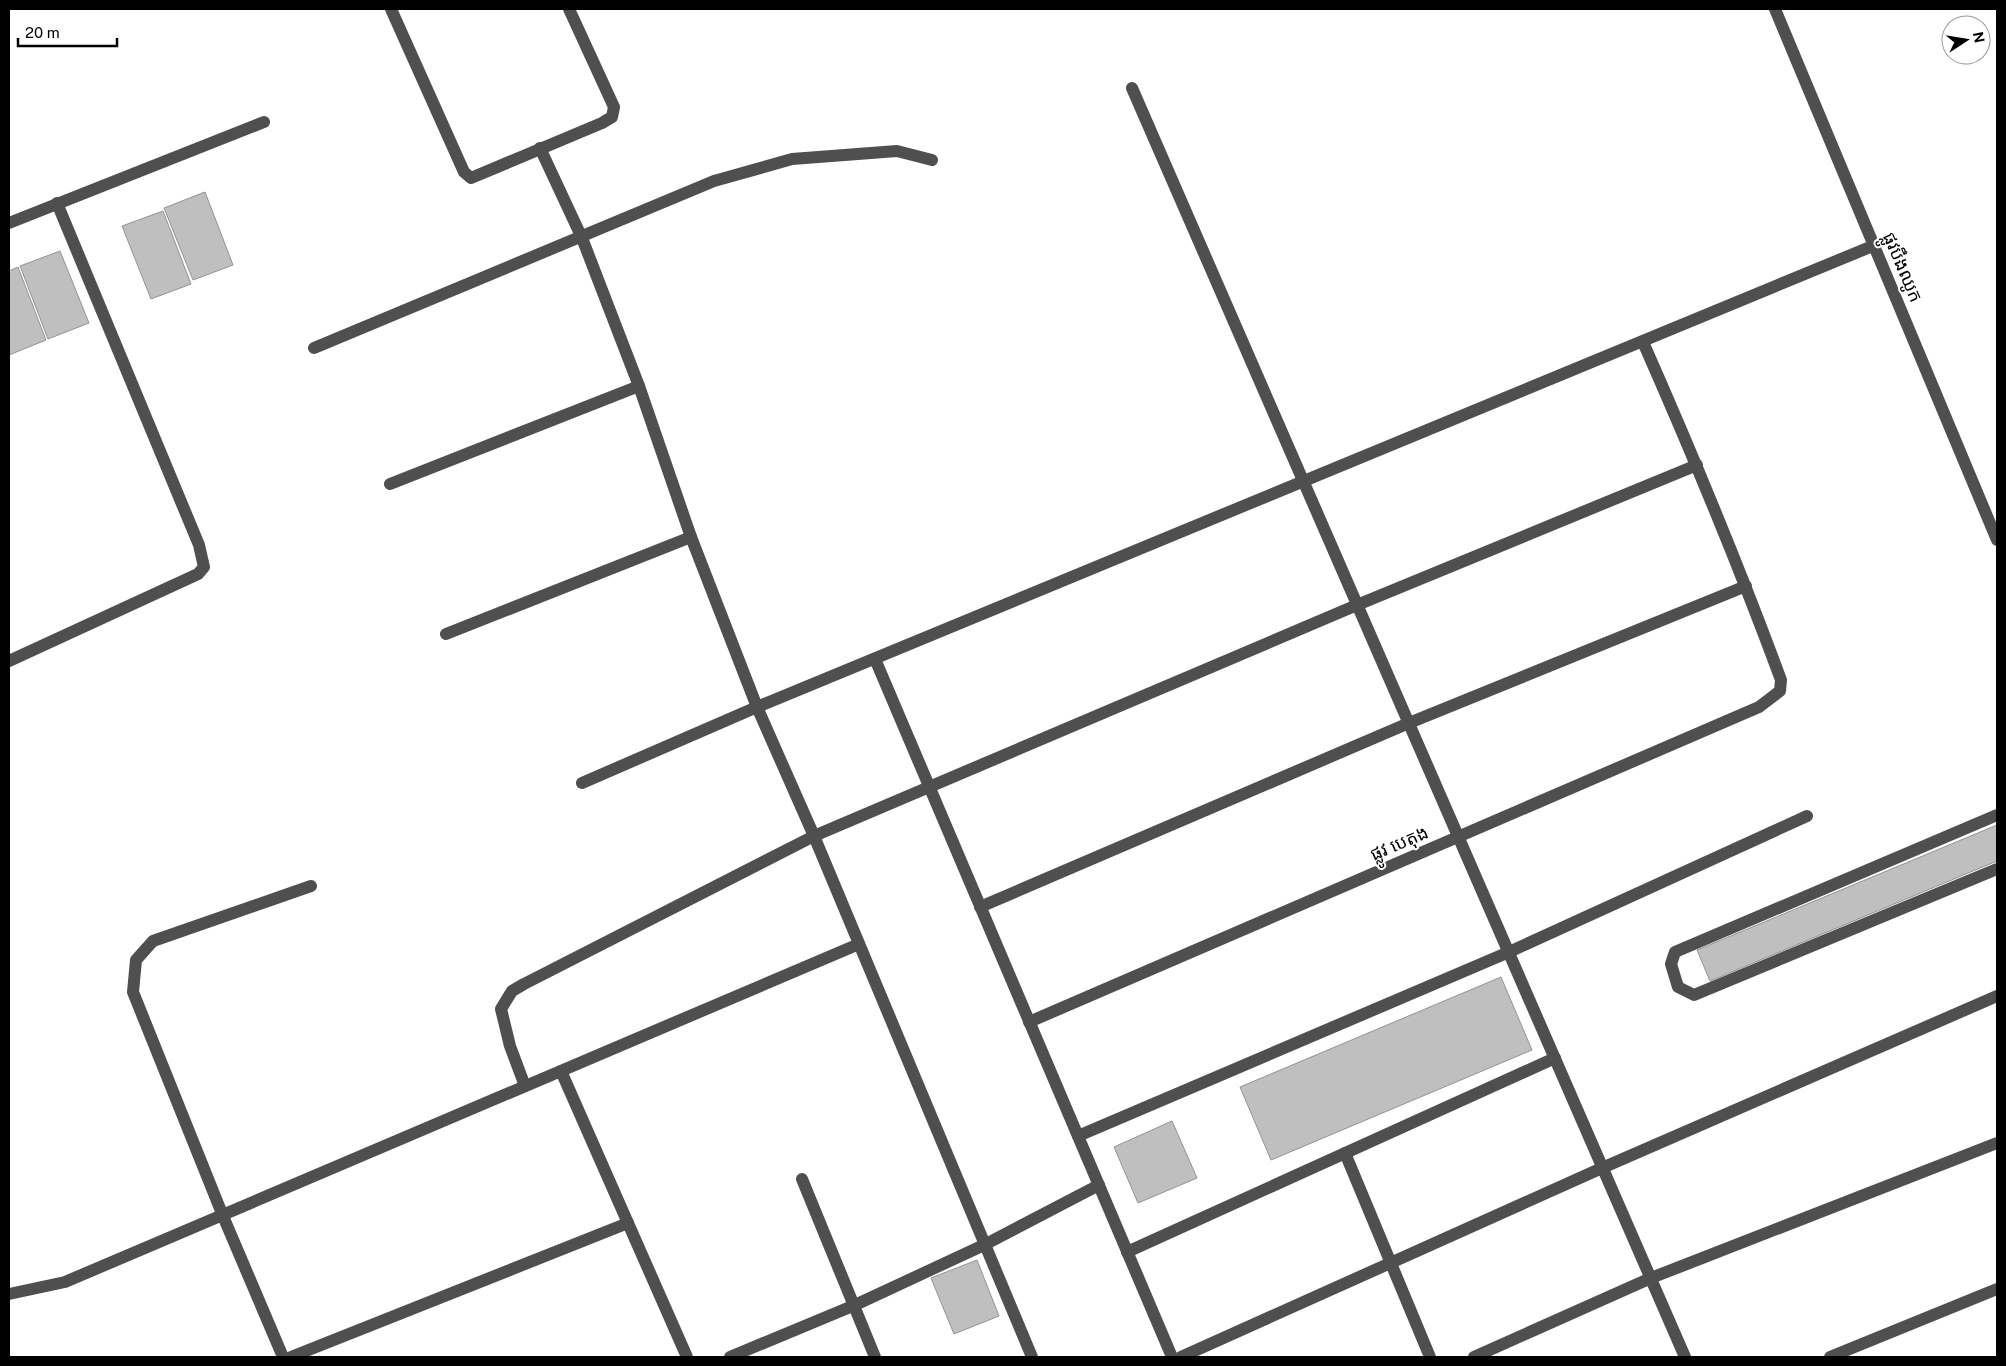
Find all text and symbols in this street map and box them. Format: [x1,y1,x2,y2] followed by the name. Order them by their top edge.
[18,15,116,47] scale bar
[1941,15,1991,65] north arrow
[25,24,60,41] text: 20 m
[1970,30,1988,44] text: N
[1873,229,1927,308] street label: ផ្លូវបឹងឈូក
[1367,821,1434,870] street label: ផ្លូវ បេតុង

